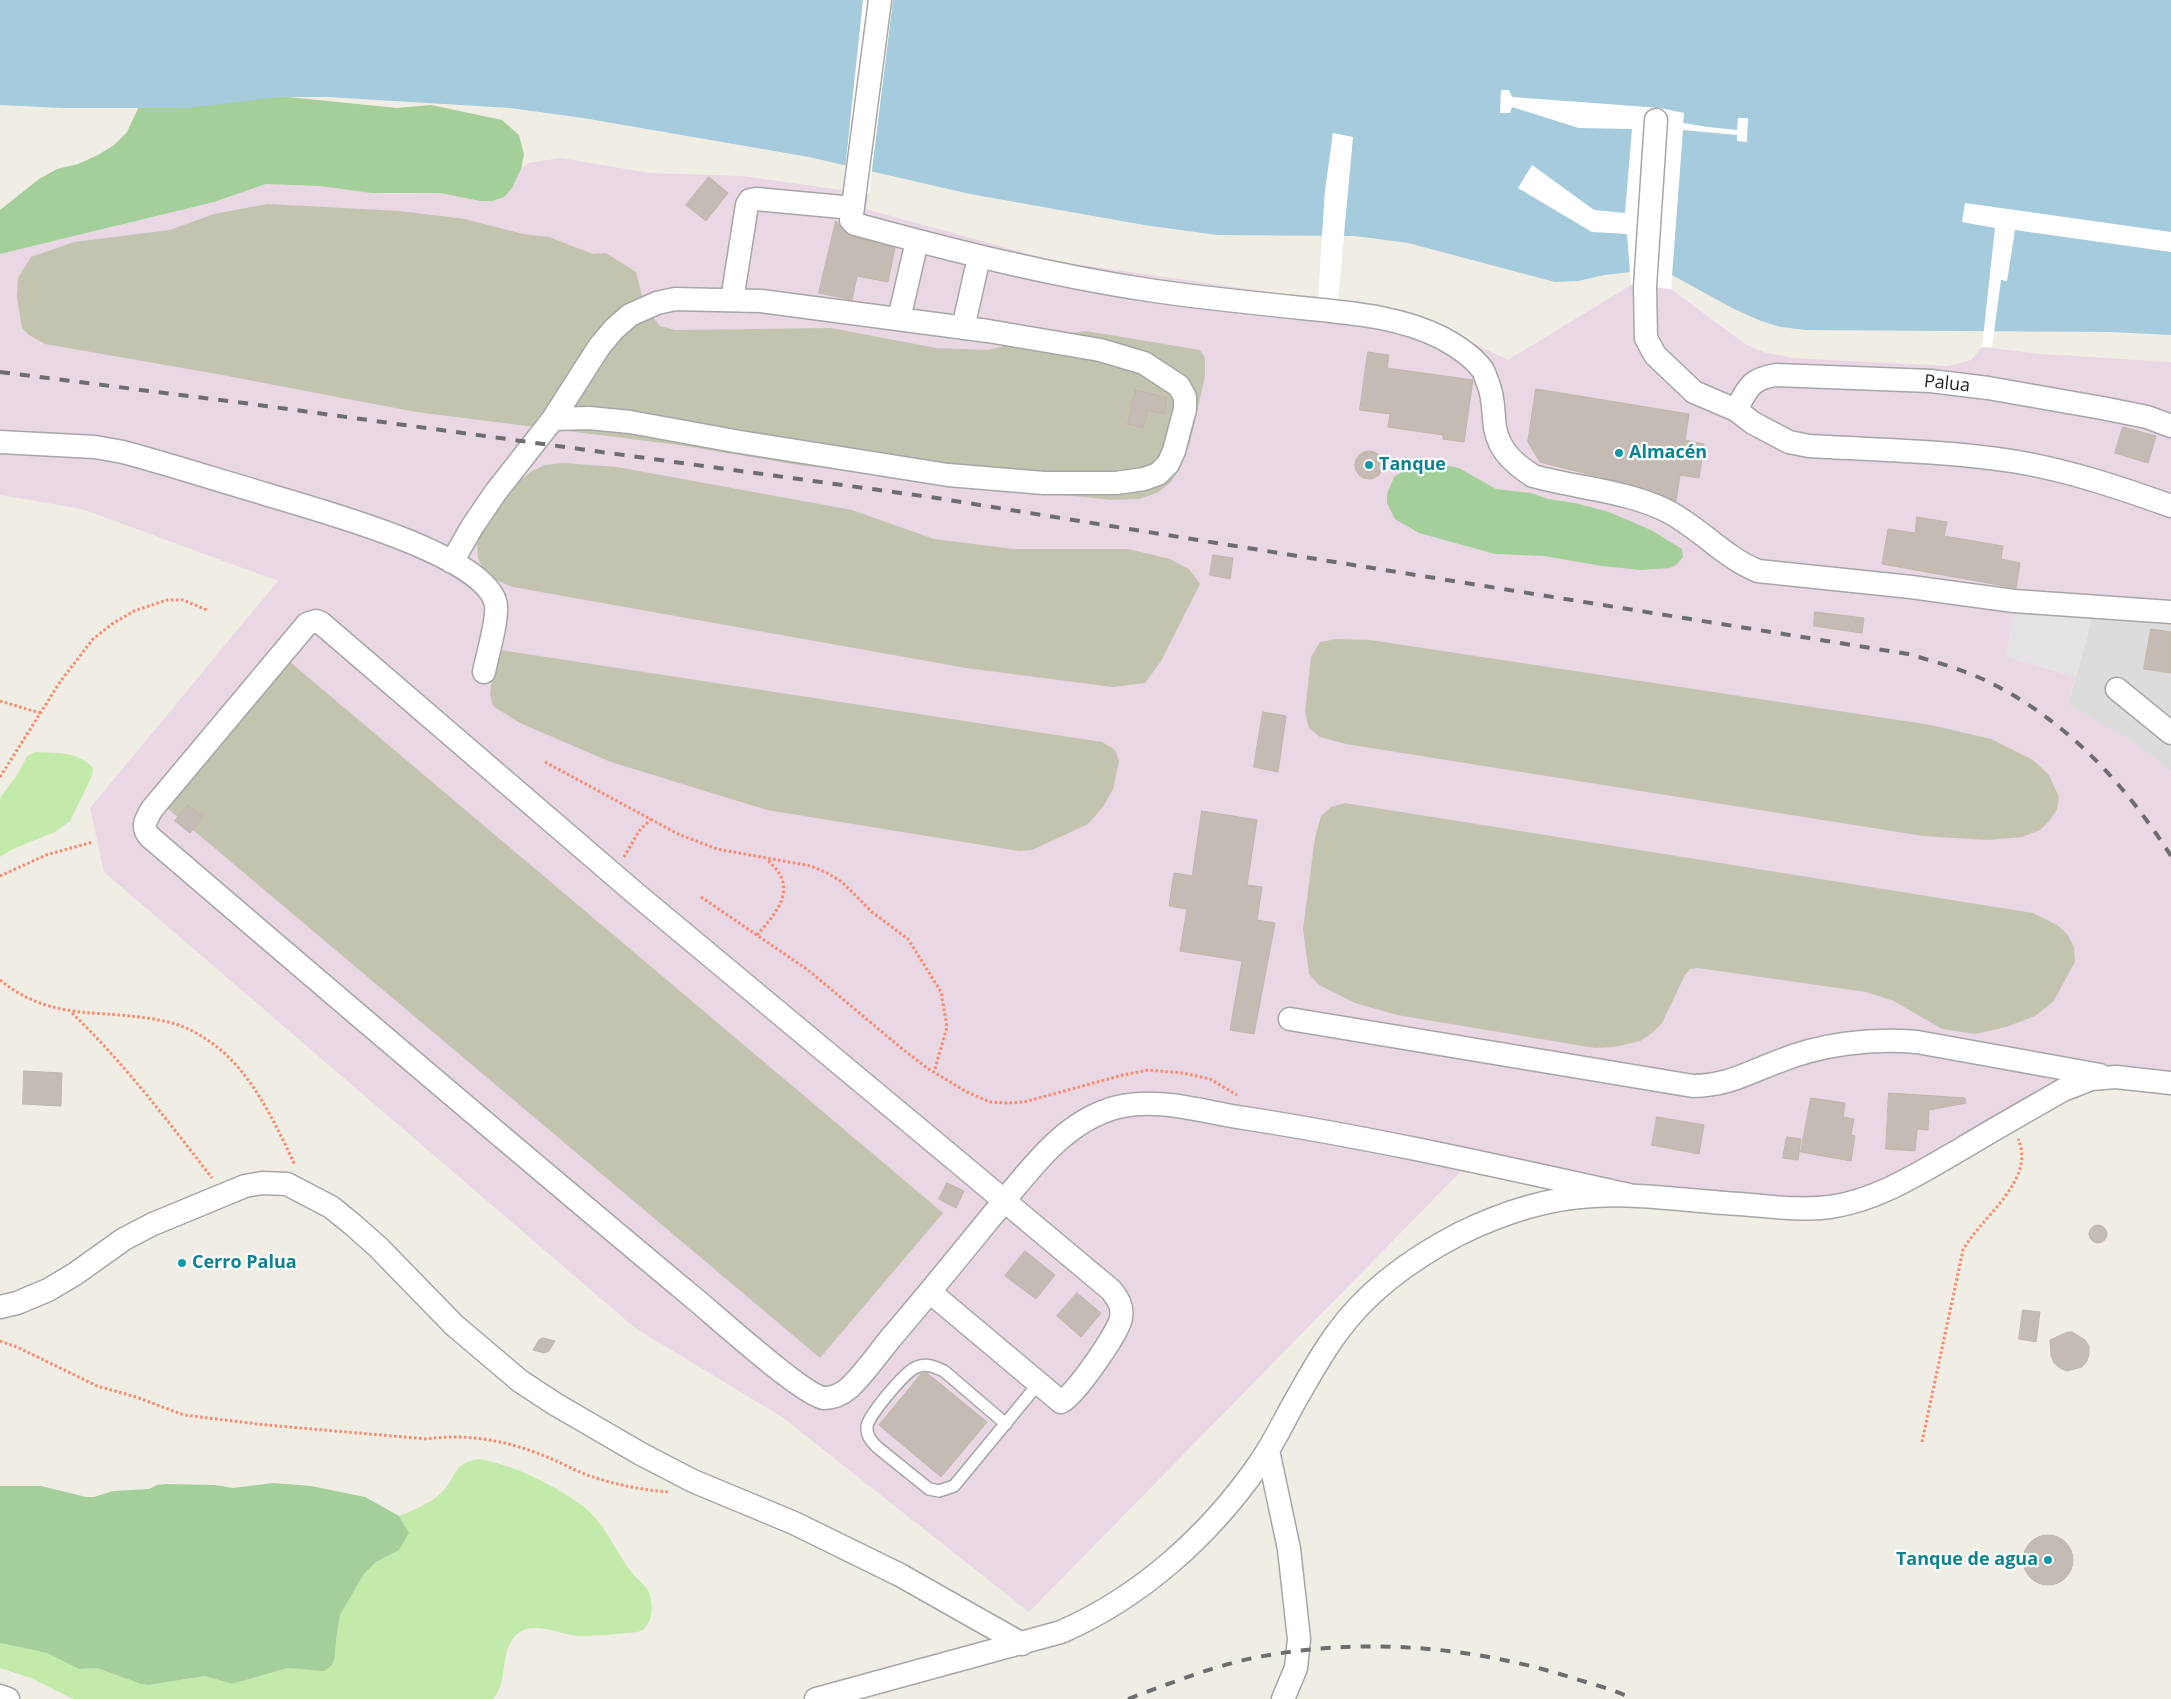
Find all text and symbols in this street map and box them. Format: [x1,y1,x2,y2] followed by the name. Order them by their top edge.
[1923,371,1971,397] street label: Palua
[1629,442,1707,464] place label: Almacén
[1613,447,1625,459] marker: Almacén
[1379,454,1446,476] place label: Tanque
[1363,459,1375,471] marker: Tanque
[192,1252,297,1274] place label: Cerro Palua
[176,1257,188,1269] marker: Cerro Palua
[1896,1549,2038,1571] place label: Tanque de agua
[2042,1554,2054,1566] marker: Tanque de agua

